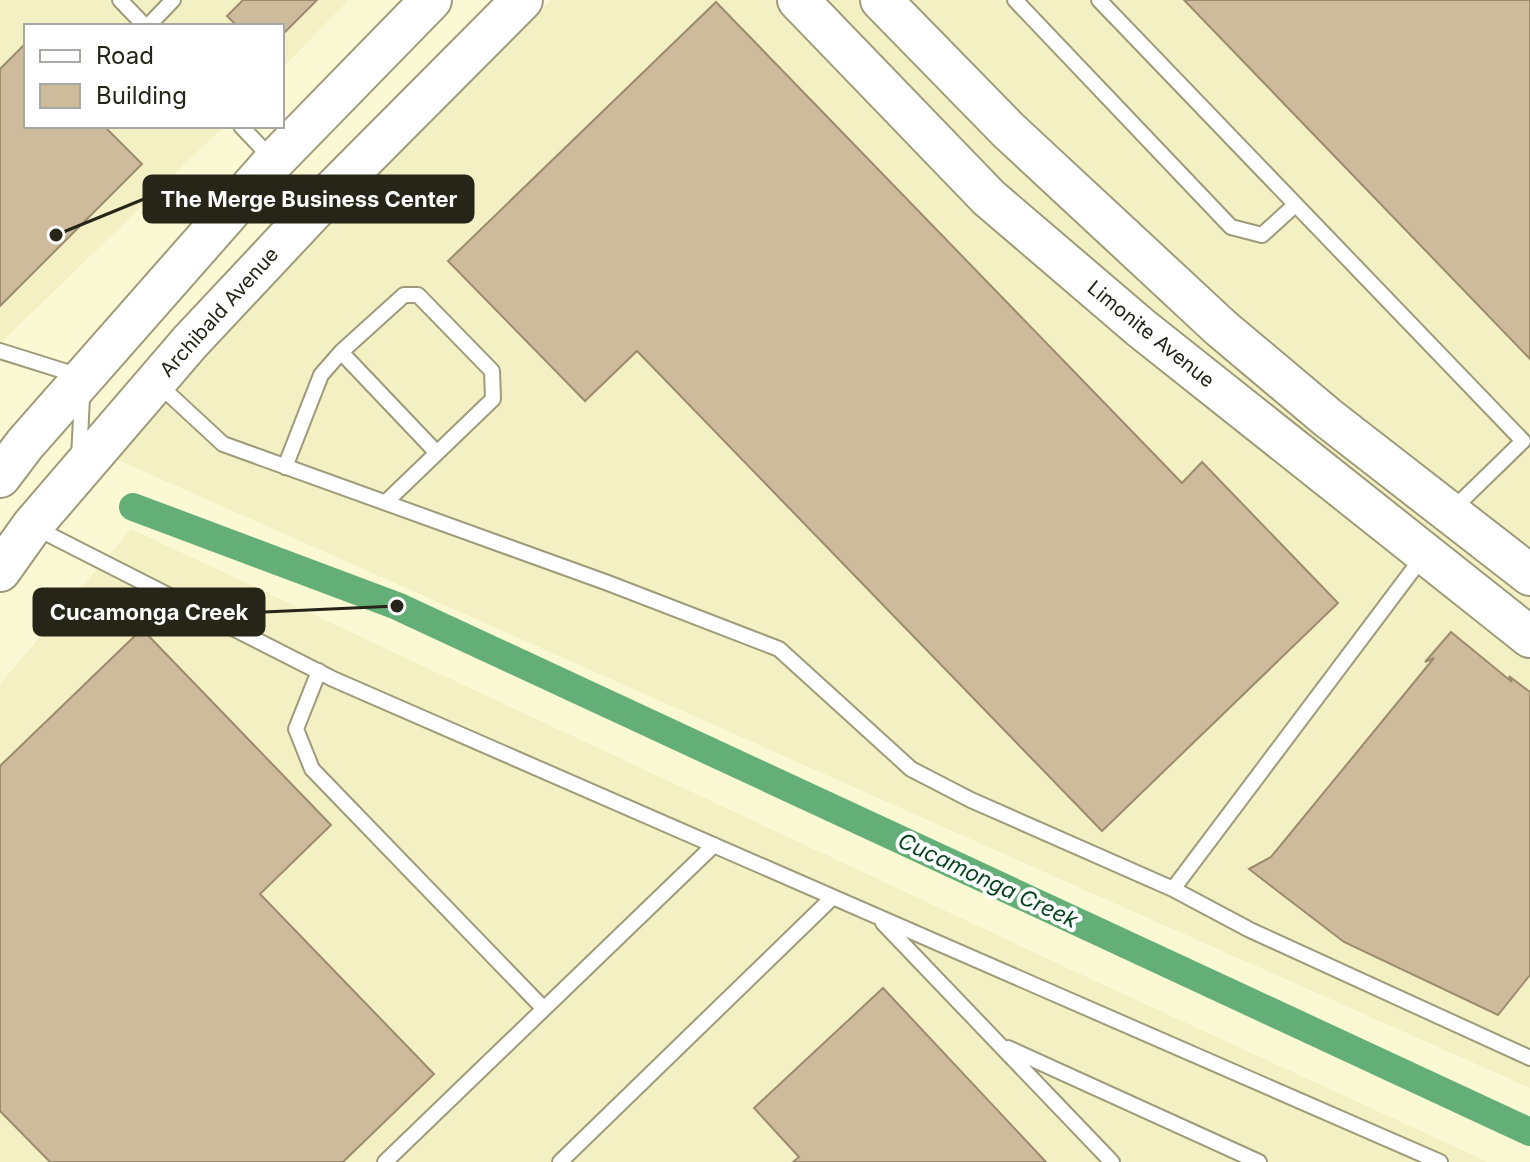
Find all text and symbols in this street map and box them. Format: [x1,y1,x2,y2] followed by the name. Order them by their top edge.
[24,24,284,128] legend
[96,41,154,70] text: Road
[96,81,187,110] text: Building
[144,176,473,222] callout: The Merge Business Center
[160,186,458,212] text: The Merge Business Center
[155,242,283,382] street label: Archibald Avenue
[1083,276,1219,392] street label: Limonite Avenue
[34,589,264,635] callout: Cucamonga Creek
[50,599,249,625] text: Cucamonga Creek
[894,827,1083,933] water label: Cucamonga Creek

